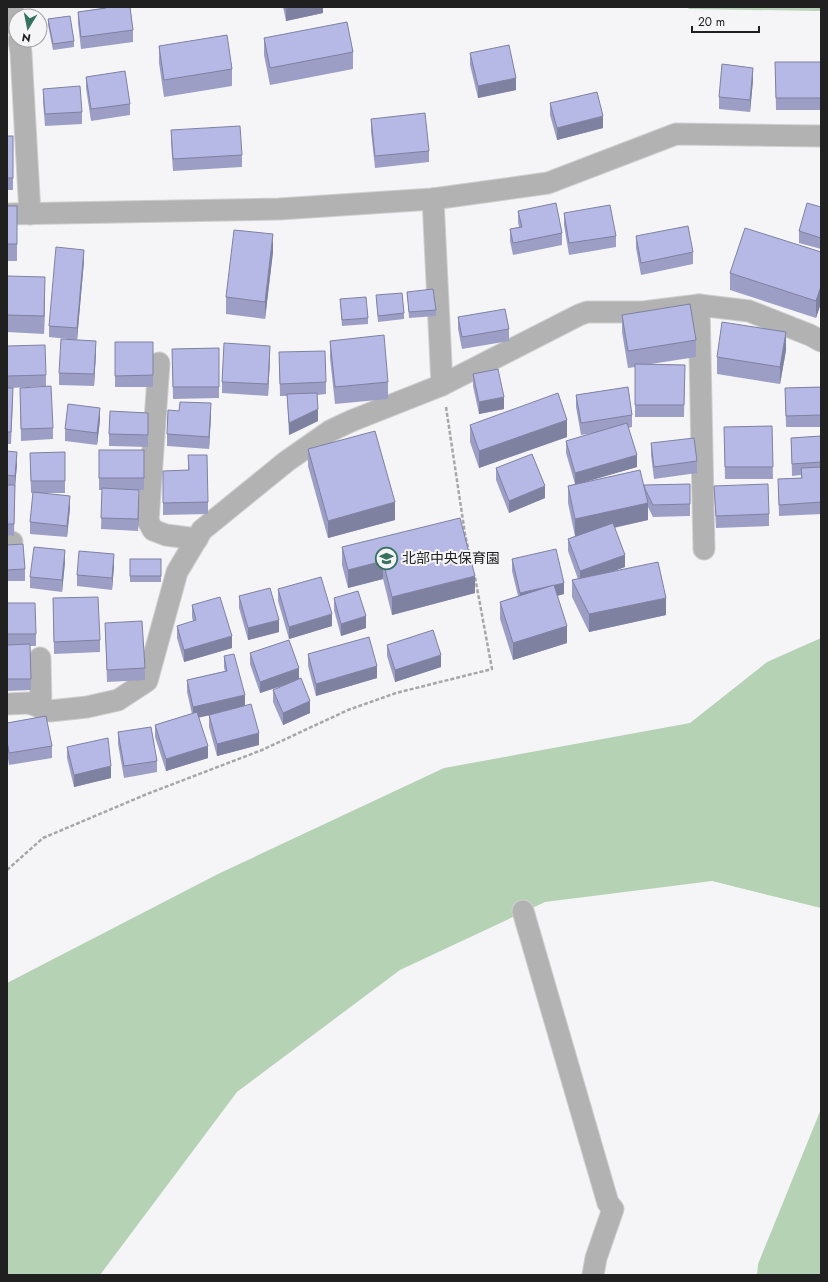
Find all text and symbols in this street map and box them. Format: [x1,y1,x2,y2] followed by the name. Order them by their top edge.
[8,8,48,48] north arrow
[692,8,759,34] scale bar
[698,13,725,31] text: 20 m
[21,29,32,46] text: N
[373,545,399,571] school or university icon: 北部中央保育園
[402,548,500,568] place label: 北部中央保育園

